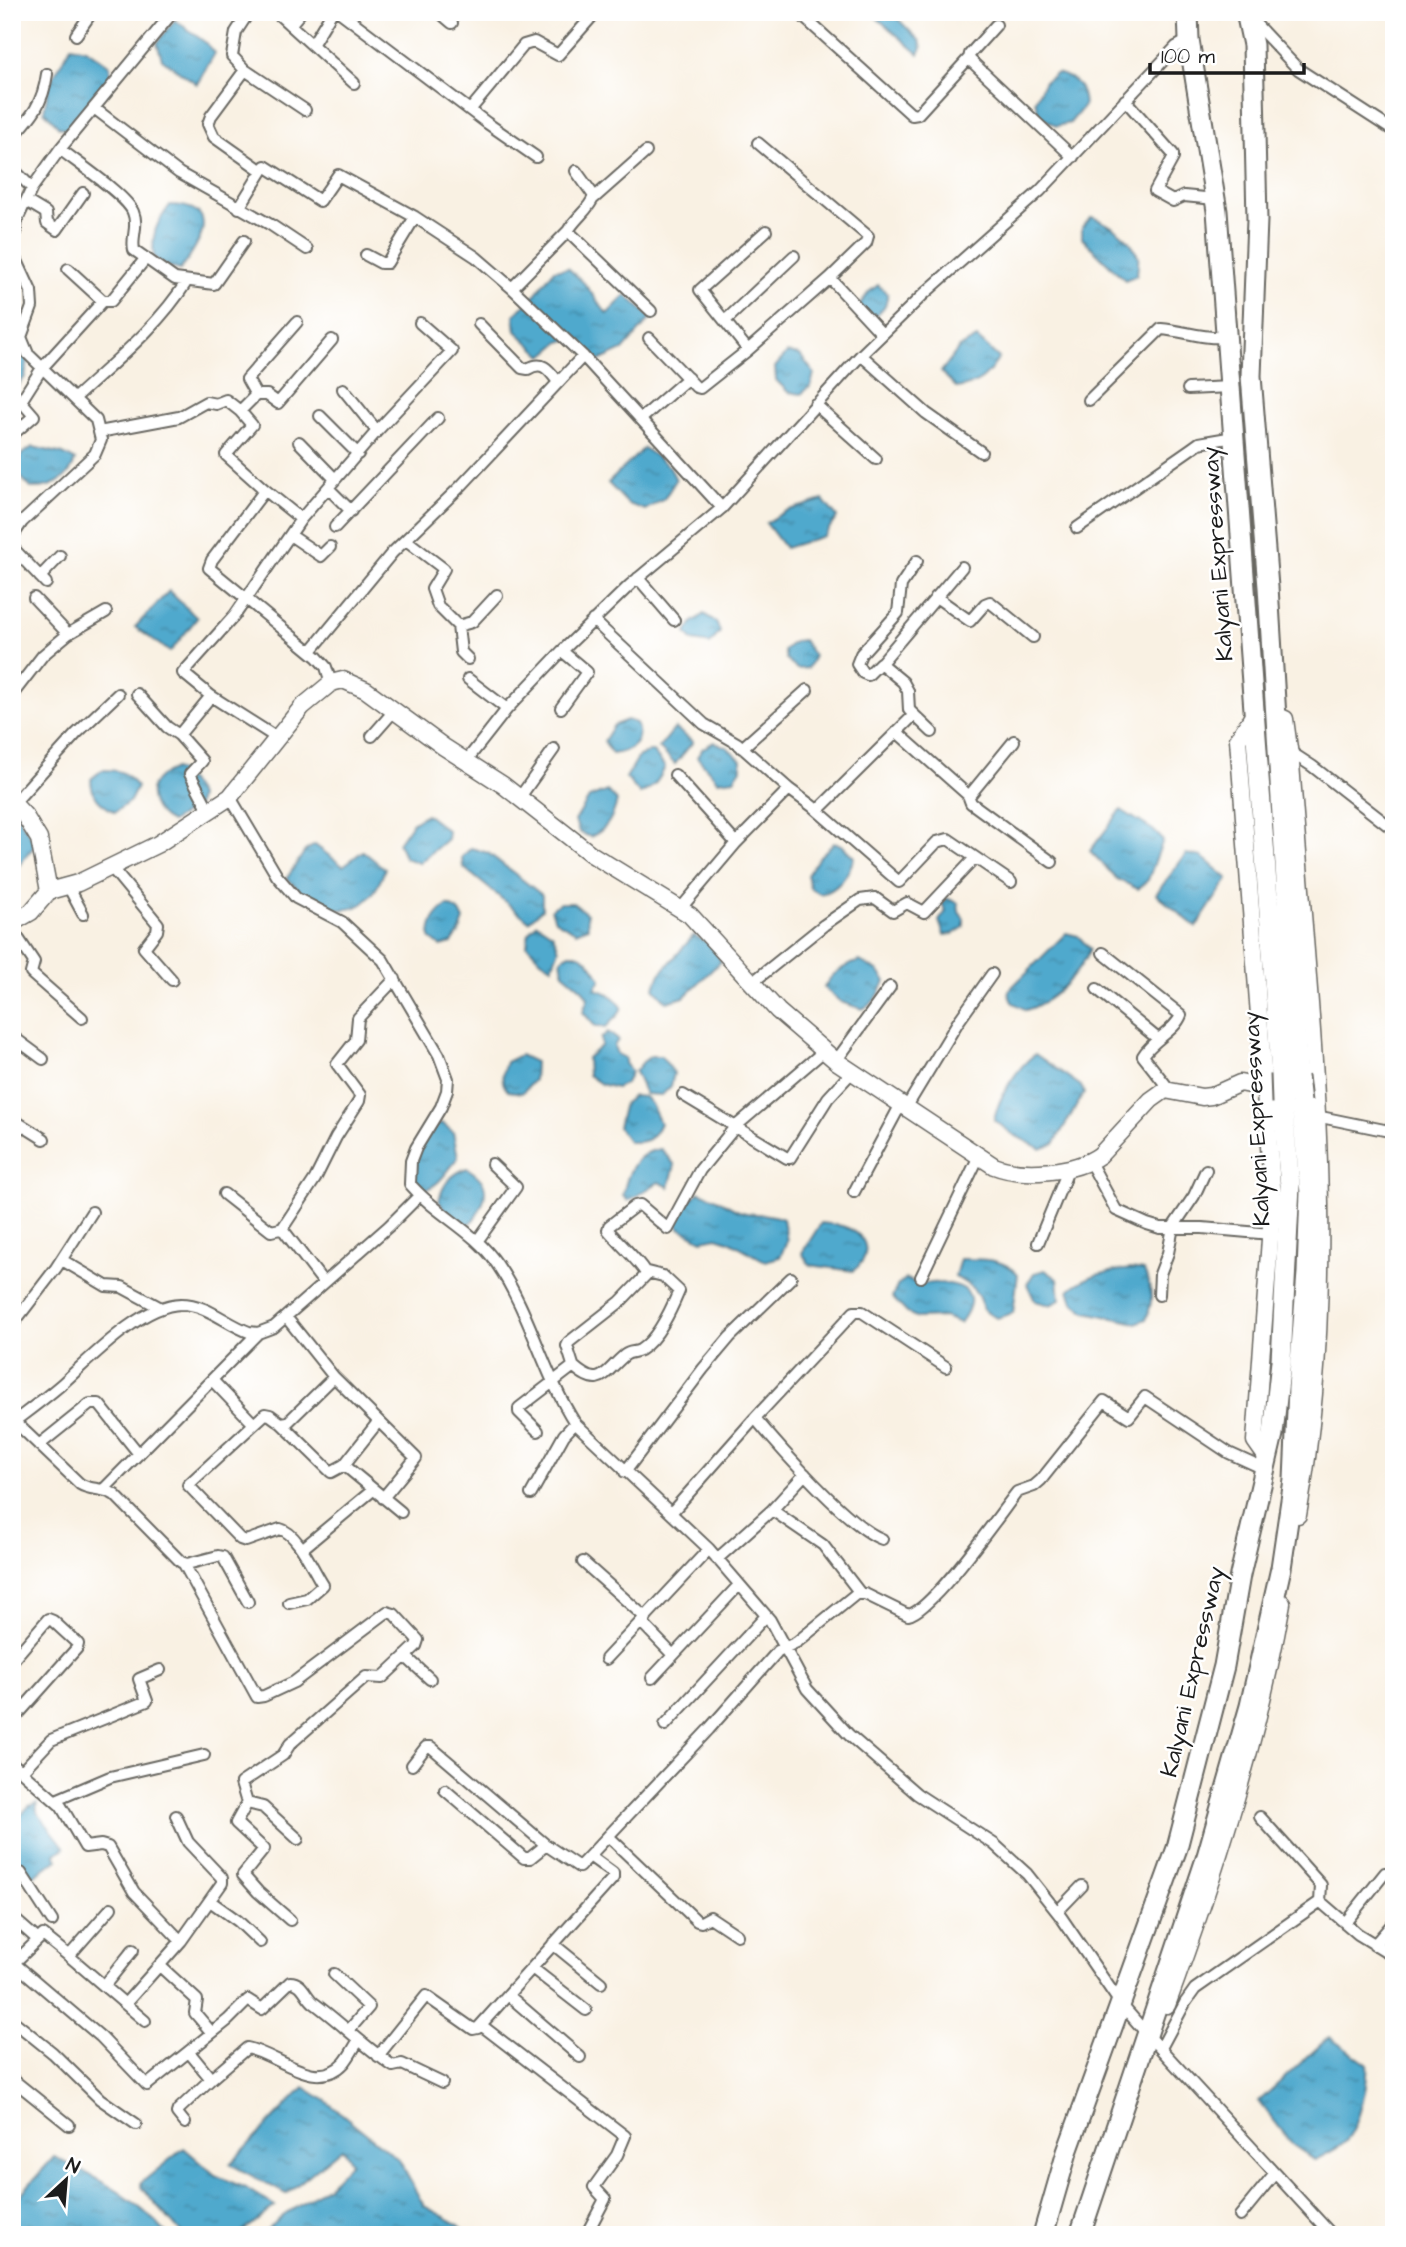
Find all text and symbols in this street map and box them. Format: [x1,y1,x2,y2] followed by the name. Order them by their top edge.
[1150,32,1304,76] scale bar
[1161,42,1216,71] text: 100 m
[1194,445,1243,662] street label: Kalyani Expressway
[1234,1011,1281,1227] street label: Kalyani Expressway
[1152,1563,1235,1781] street label: Kalyani Expressway
[32,2146,102,2216] north arrow
[62,2151,84,2181] text: N

